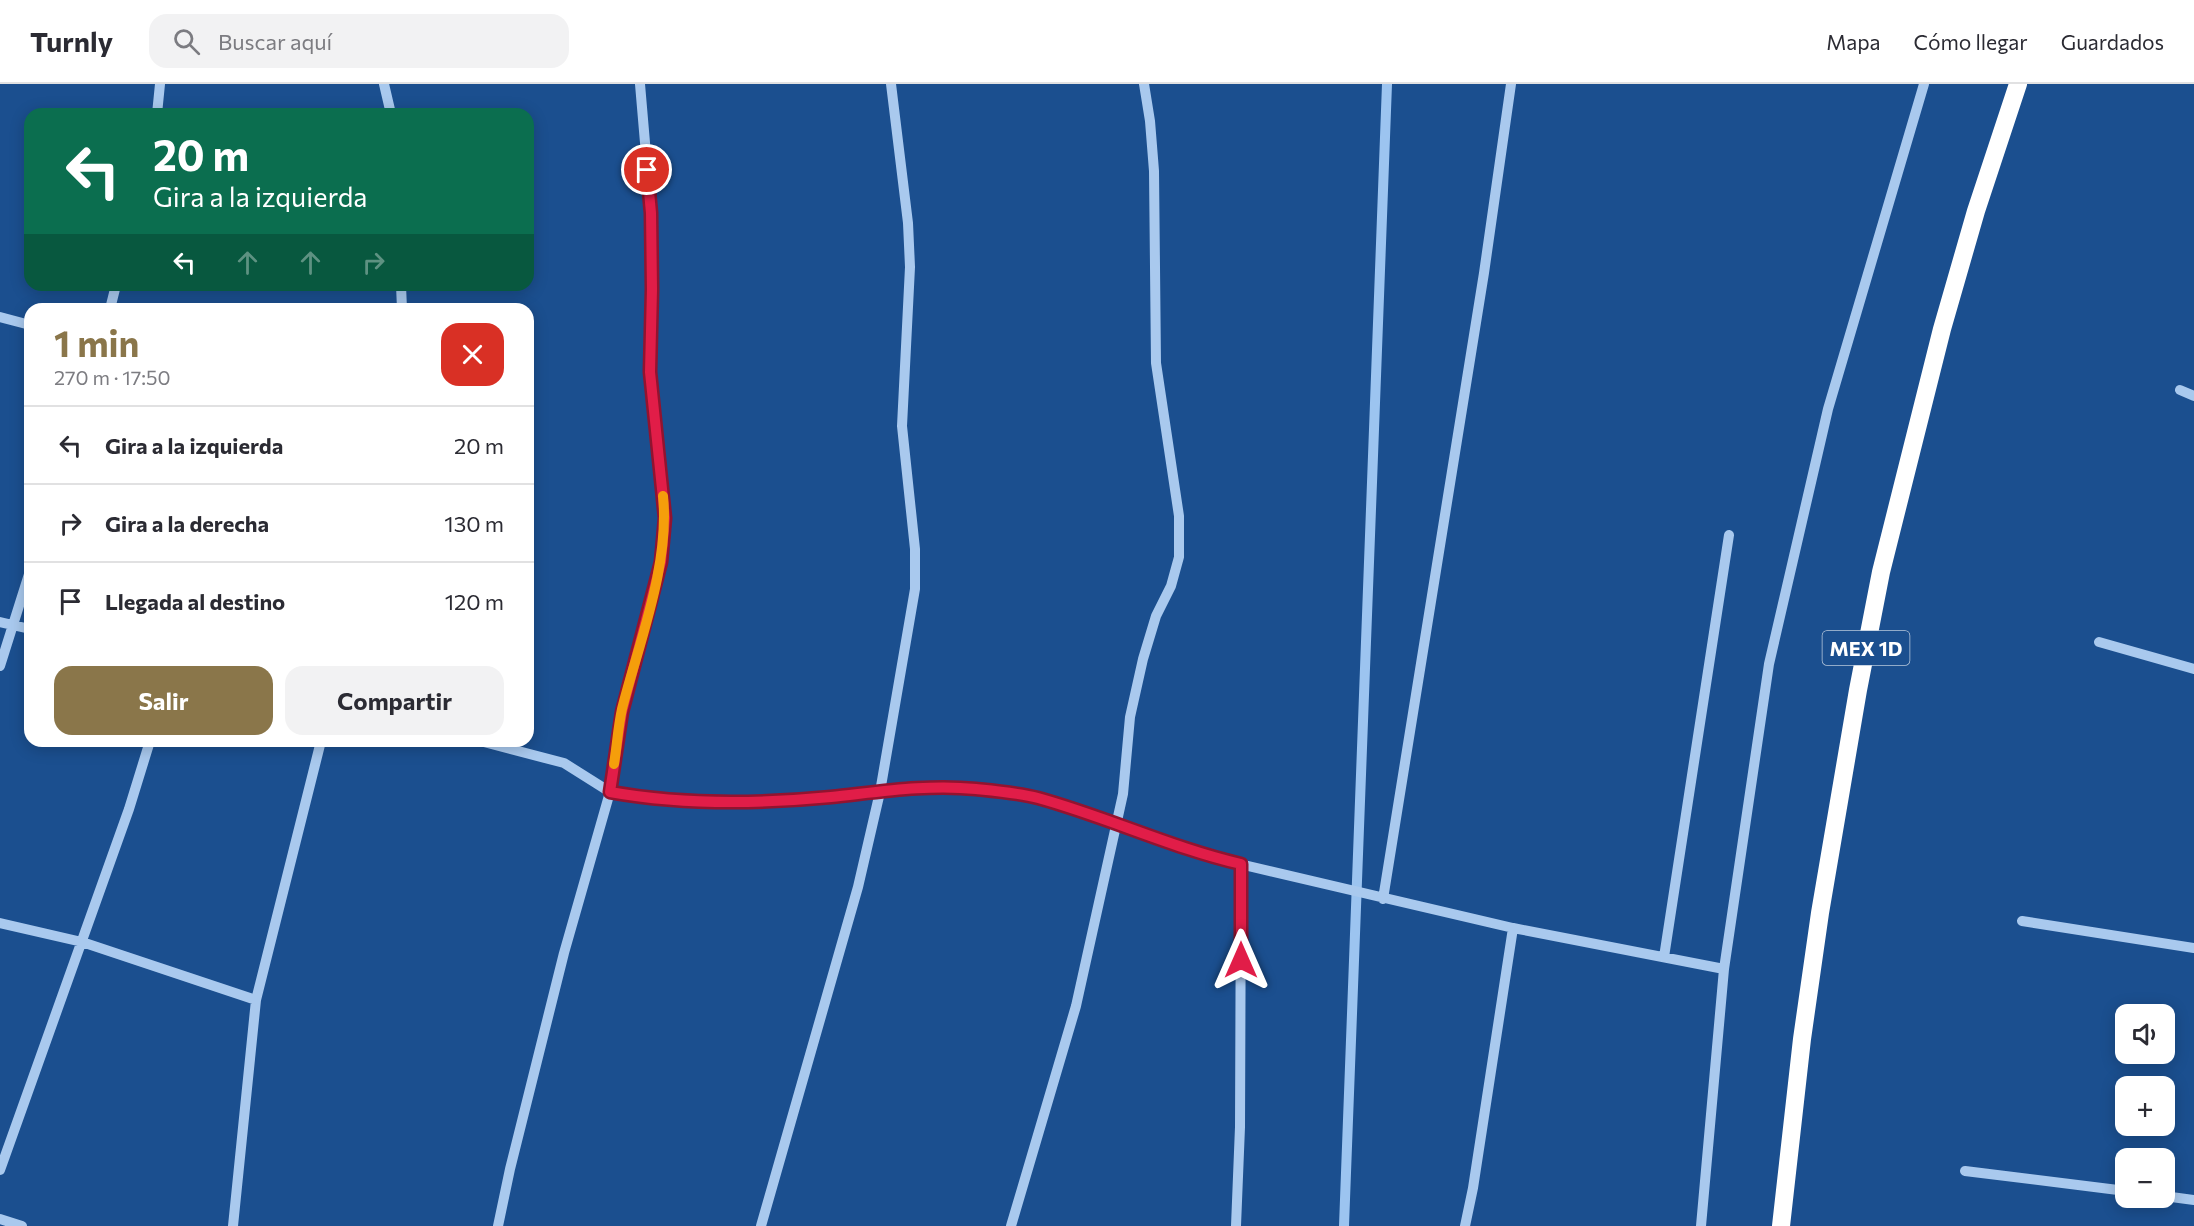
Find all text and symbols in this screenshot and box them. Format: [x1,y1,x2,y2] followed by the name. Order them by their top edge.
[149,14,569,68] search box
[30,24,113,58] text: Turnly
[170,25,203,58] icon: search
[218,28,332,55] text: Buscar aquí
[1826,29,1881,54] text: Mapa
[1914,29,2028,54] text: Cómo llegar
[2061,29,2164,54] text: Guardados
[153,128,249,180] text: 20 m
[54,132,132,210] icon: left
[621,144,672,195] pin
[630,153,663,186] icon: arrive
[153,180,367,213] text: Gira a la izquierda
[168,246,201,279] icon: left
[231,246,264,279] icon: ahead
[294,246,327,279] icon: ahead
[357,246,390,279] icon: right
[54,320,139,364] text: 1 min
[441,323,504,386] button: close
[54,365,171,389] text: 270 m · 17:50
[54,429,87,462] icon: left
[105,432,283,459] text: Gira a la izquierda
[454,432,504,459] text: 20 m
[54,507,87,540] icon: right
[105,510,269,537] text: Gira a la derecha
[444,510,504,537] text: 130 m
[54,585,87,618] icon: arrive
[105,588,285,615] text: Llegada al destino
[445,588,504,615] text: 120 m
[1822,631,1910,665] road number: MEX 1D
[54,666,273,735] button: Salir
[285,666,504,735] button: Compartir
[1209,928,1273,992] position arrow
[2115,1004,2175,1208] map controls
[2115,1004,2175,1064] button: sound
[2115,1076,2175,1136] button: +
[2115,1148,2175,1208] button: −

